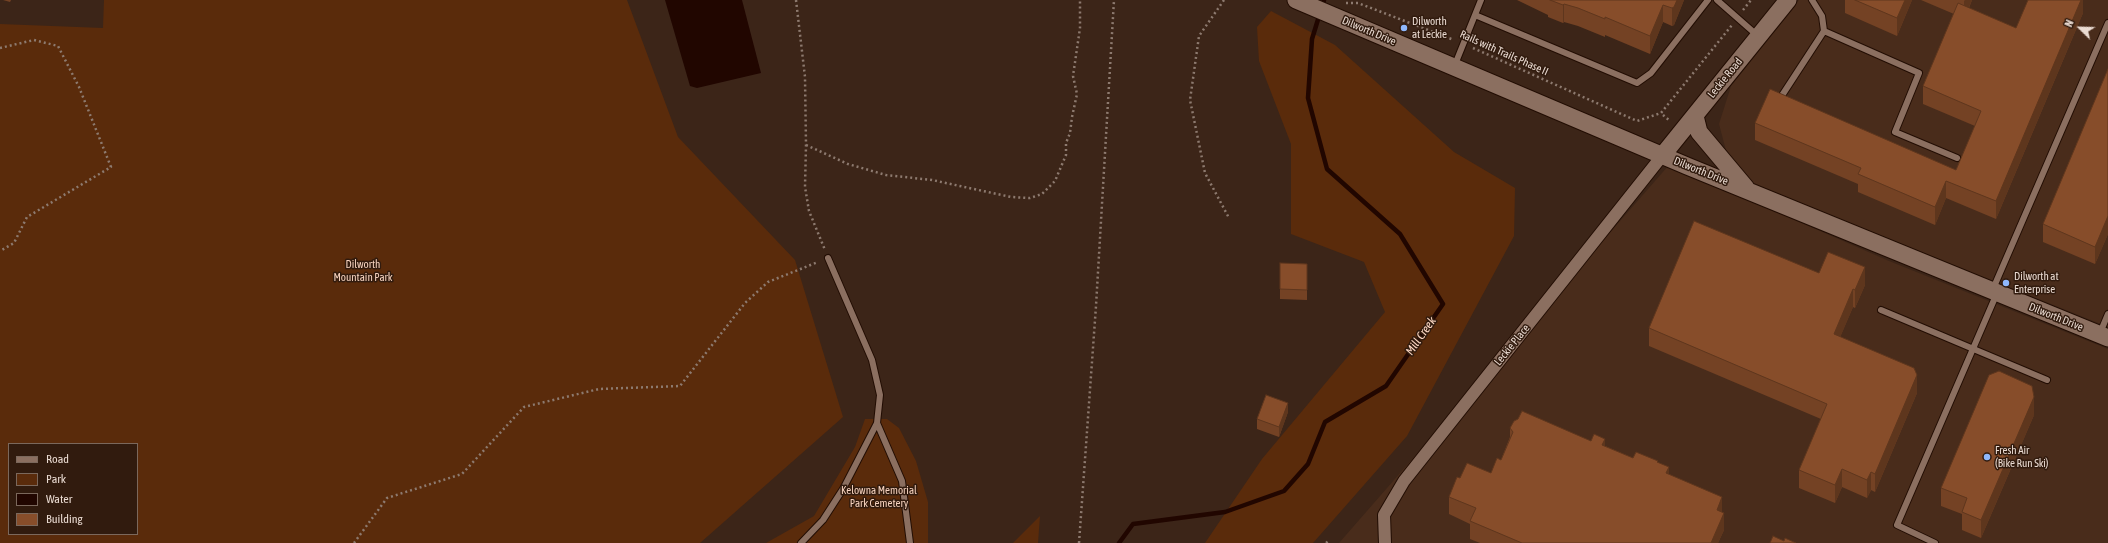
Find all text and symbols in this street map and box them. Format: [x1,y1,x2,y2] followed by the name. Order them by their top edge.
[2060,8,2100,48] north arrow
[1340,14,1398,48] street label: Dilworth Drive
[1412,15,1447,41] place label: Dilworth at Leckie
[2062,18,2076,29] text: N
[1399,23,1409,33] marker: Dilworth at Leckie
[1458,28,1550,78] street label: Rails with Trails Phase II
[1705,55,1745,101] street label: Leckie Road
[1672,154,1730,188] street label: Dilworth Drive
[333,258,393,284] park label: Dilworth Mountain Park
[2014,270,2059,296] place label: Dilworth at Enterprise
[2001,278,2011,288] marker: Dilworth at Enterprise
[2027,300,2085,334] street label: Dilworth Drive
[1403,314,1439,358] water label: Mill Creek
[1491,322,1533,368] street label: Leckie Place
[8,443,138,535] legend
[1995,444,2048,470] place label: Fresh Air (Bike Run Ski)
[46,452,69,466] text: Road
[1982,452,1992,462] marker: Fresh Air (Bike Run Ski)
[46,472,66,486] text: Park
[841,484,917,510] park label: Kelowna Memorial Park Cemetery
[46,492,72,506] text: Water
[46,512,83,526] text: Building

